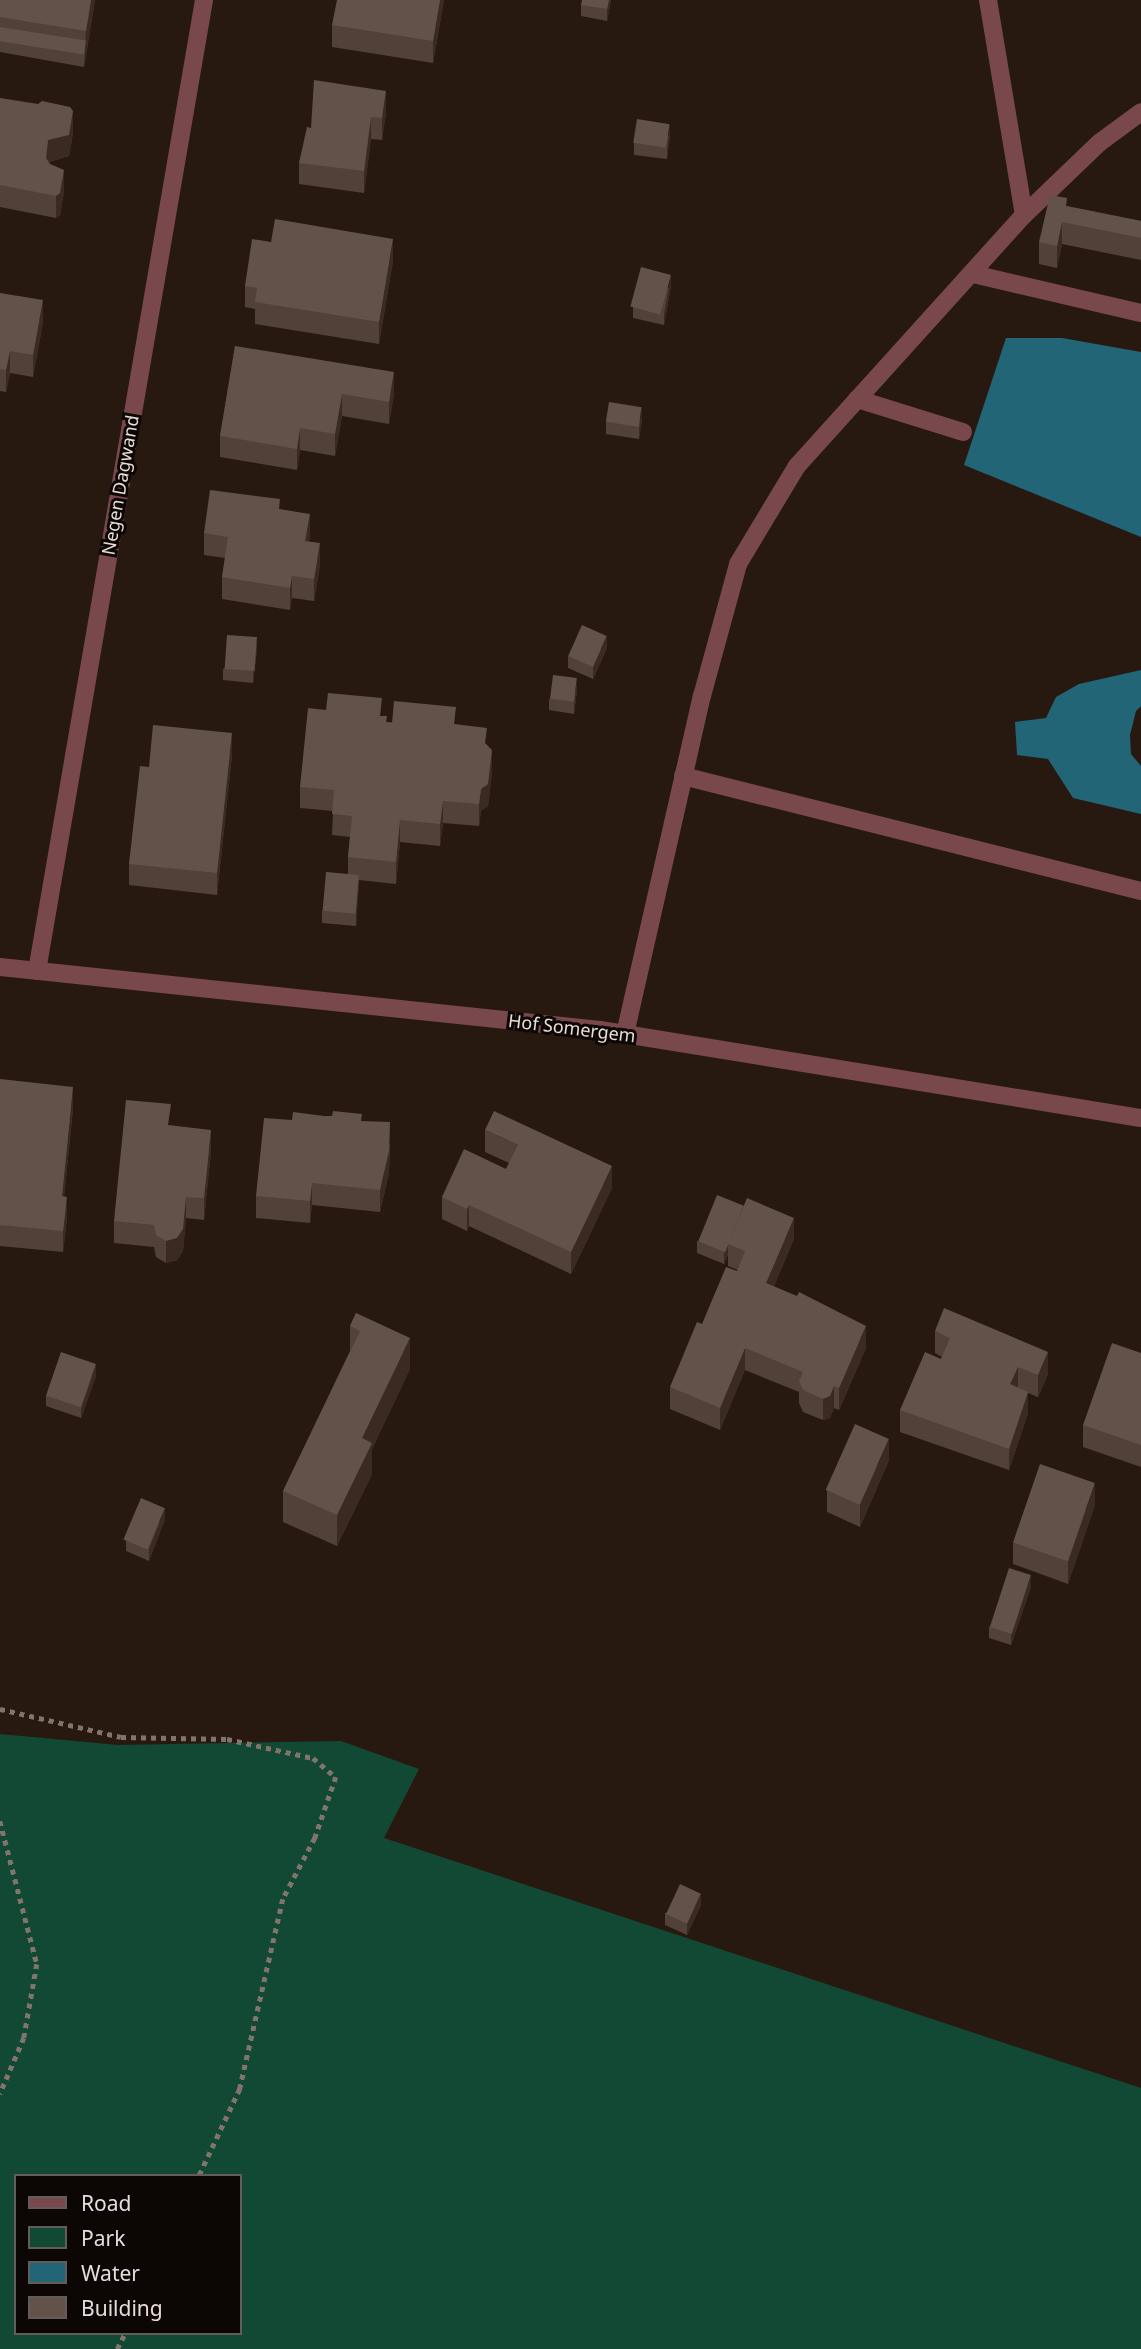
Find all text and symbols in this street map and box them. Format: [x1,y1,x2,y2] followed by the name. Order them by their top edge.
[97,413,143,557] street label: Negen Dagwand
[507,1009,637,1047] street label: Hof Somergem
[14,2174,242,2335] legend
[81,2189,131,2217] text: Road
[81,2224,125,2252] text: Park
[81,2259,140,2287] text: Water
[81,2294,163,2322] text: Building

